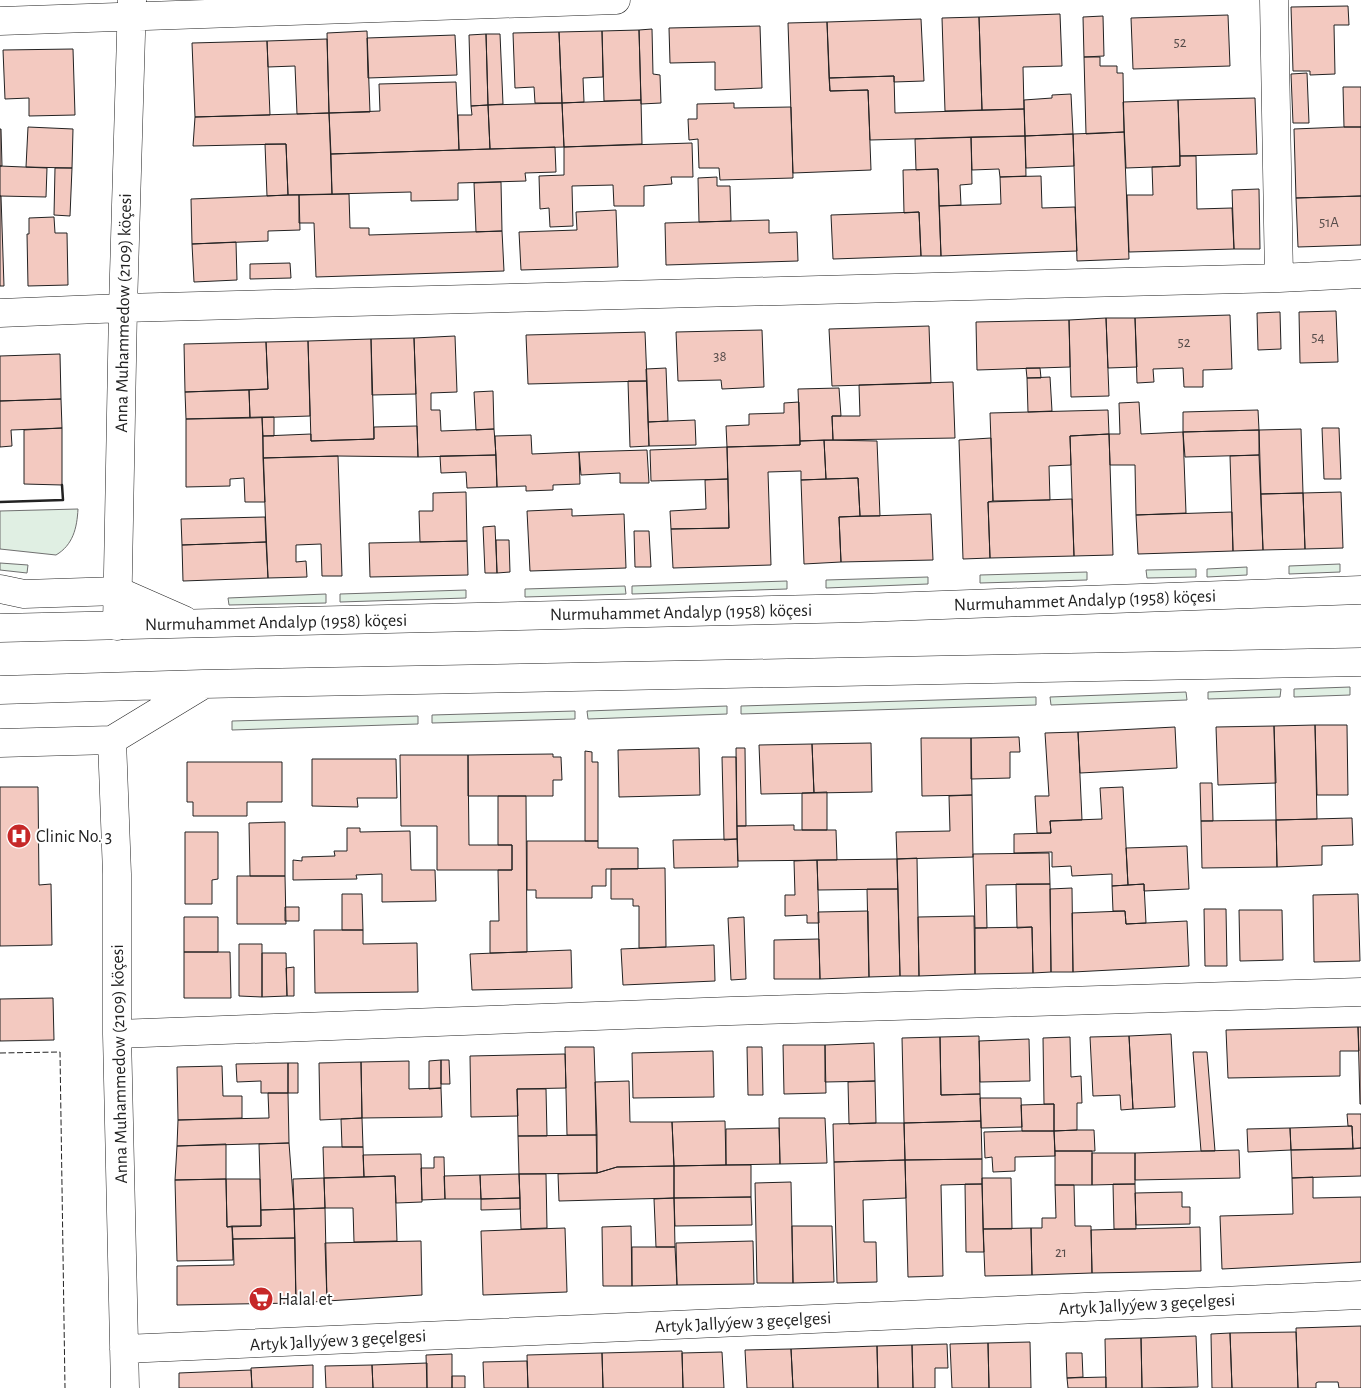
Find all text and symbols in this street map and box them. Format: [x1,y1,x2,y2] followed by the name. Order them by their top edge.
[1173,35,1187,50] house number: 52
[113,193,135,433] street label: Anna Muhammedow (2109) köçesi
[1319,215,1339,230] house number: 51A
[1311,330,1325,345] house number: 54
[1177,335,1191,350] house number: 52
[713,349,727,364] house number: 38
[954,587,1216,615] street label: Nurmuhammet Andalyp (1958) köçesi
[550,602,812,624] street label: Nurmuhammet Andalyp (1958) köçesi
[145,612,407,634] street label: Nurmuhammet Andalyp (1958) köçesi
[6,823,32,849] hospital icon: Clinic No. 3
[36,828,112,846] place label: Clinic No. 3
[109,944,131,1184] street label: Anna Muhammedow (2109) köçesi
[1055,1245,1067,1260] house number: 21
[248,1286,274,1312] supermarket icon: Halal et
[278,1291,333,1309] place label: Halal et
[1058,1291,1236,1319] street label: Artyk Jallyýew 3 geçelgesi
[654,1309,832,1337] street label: Artyk Jallyýew 3 geçelgesi
[249,1327,427,1355] street label: Artyk Jallyýew 3 geçelgesi

